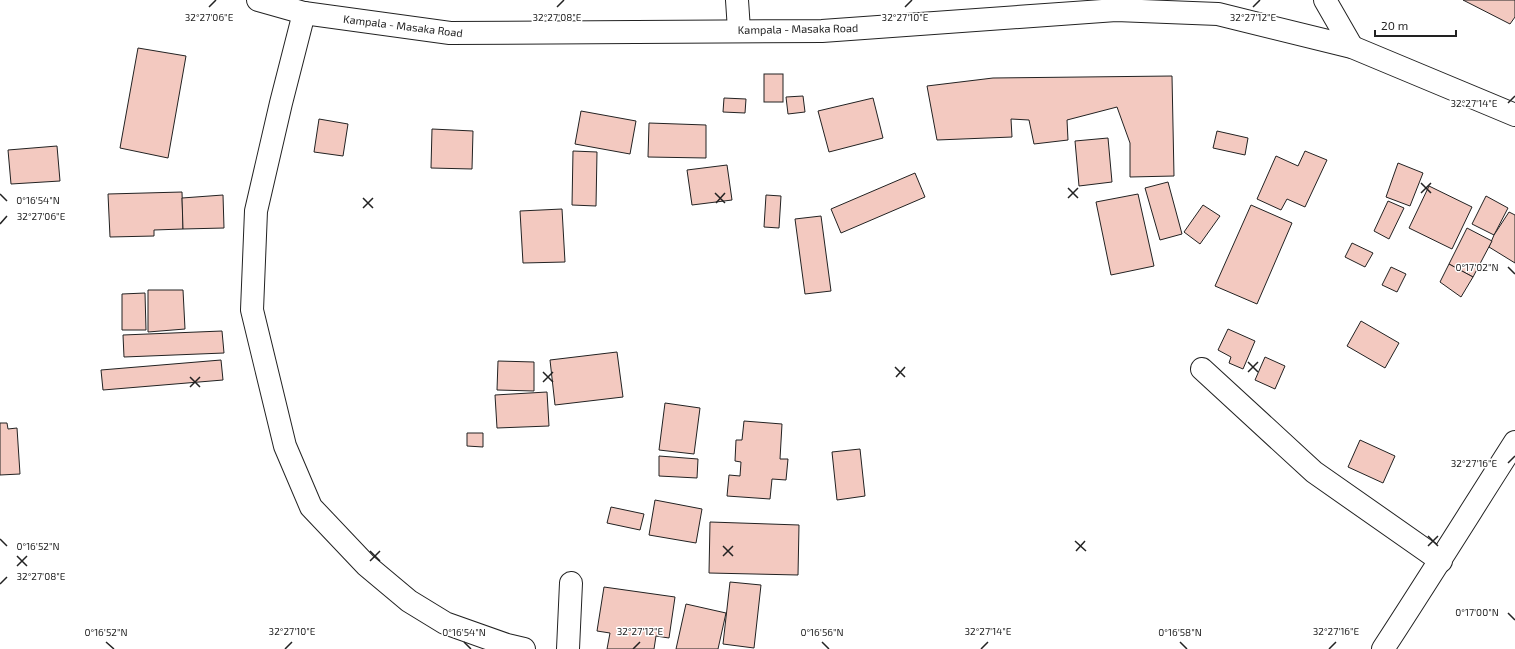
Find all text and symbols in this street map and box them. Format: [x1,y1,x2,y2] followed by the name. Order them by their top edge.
[185,11,234,23] text: 32°27'06"E
[533,11,582,23] text: 32°27'08"E
[882,11,929,23] text: 32°27'10"E
[1230,11,1277,23] text: 32°27'12"E
[342,12,464,39] street label: Kampala - Masaka Road
[1375,12,1456,38] scale bar
[1381,18,1408,32] text: 20 m
[738,21,858,36] street label: Kampala - Masaka Road
[1451,97,1498,109] text: 32°27'14"E
[16,194,60,206] text: 0°16'54"N
[17,210,66,222] text: 32°27'06"E
[1455,261,1499,273] text: 0°17'02"N
[1451,457,1498,469] text: 32°27'16"E
[16,540,60,552] text: 0°16'52"N
[17,570,66,582] text: 32°27'08"E
[1455,606,1499,618] text: 0°17'00"N
[269,625,316,637] text: 32°27'10"E
[617,625,664,637] text: 32°27'12"E
[965,625,1012,637] text: 32°27'14"E
[1313,625,1360,637] text: 32°27'16"E
[84,626,128,638] text: 0°16'52"N
[442,626,486,638] text: 0°16'54"N
[800,626,844,638] text: 0°16'56"N
[1158,626,1202,638] text: 0°16'58"N

